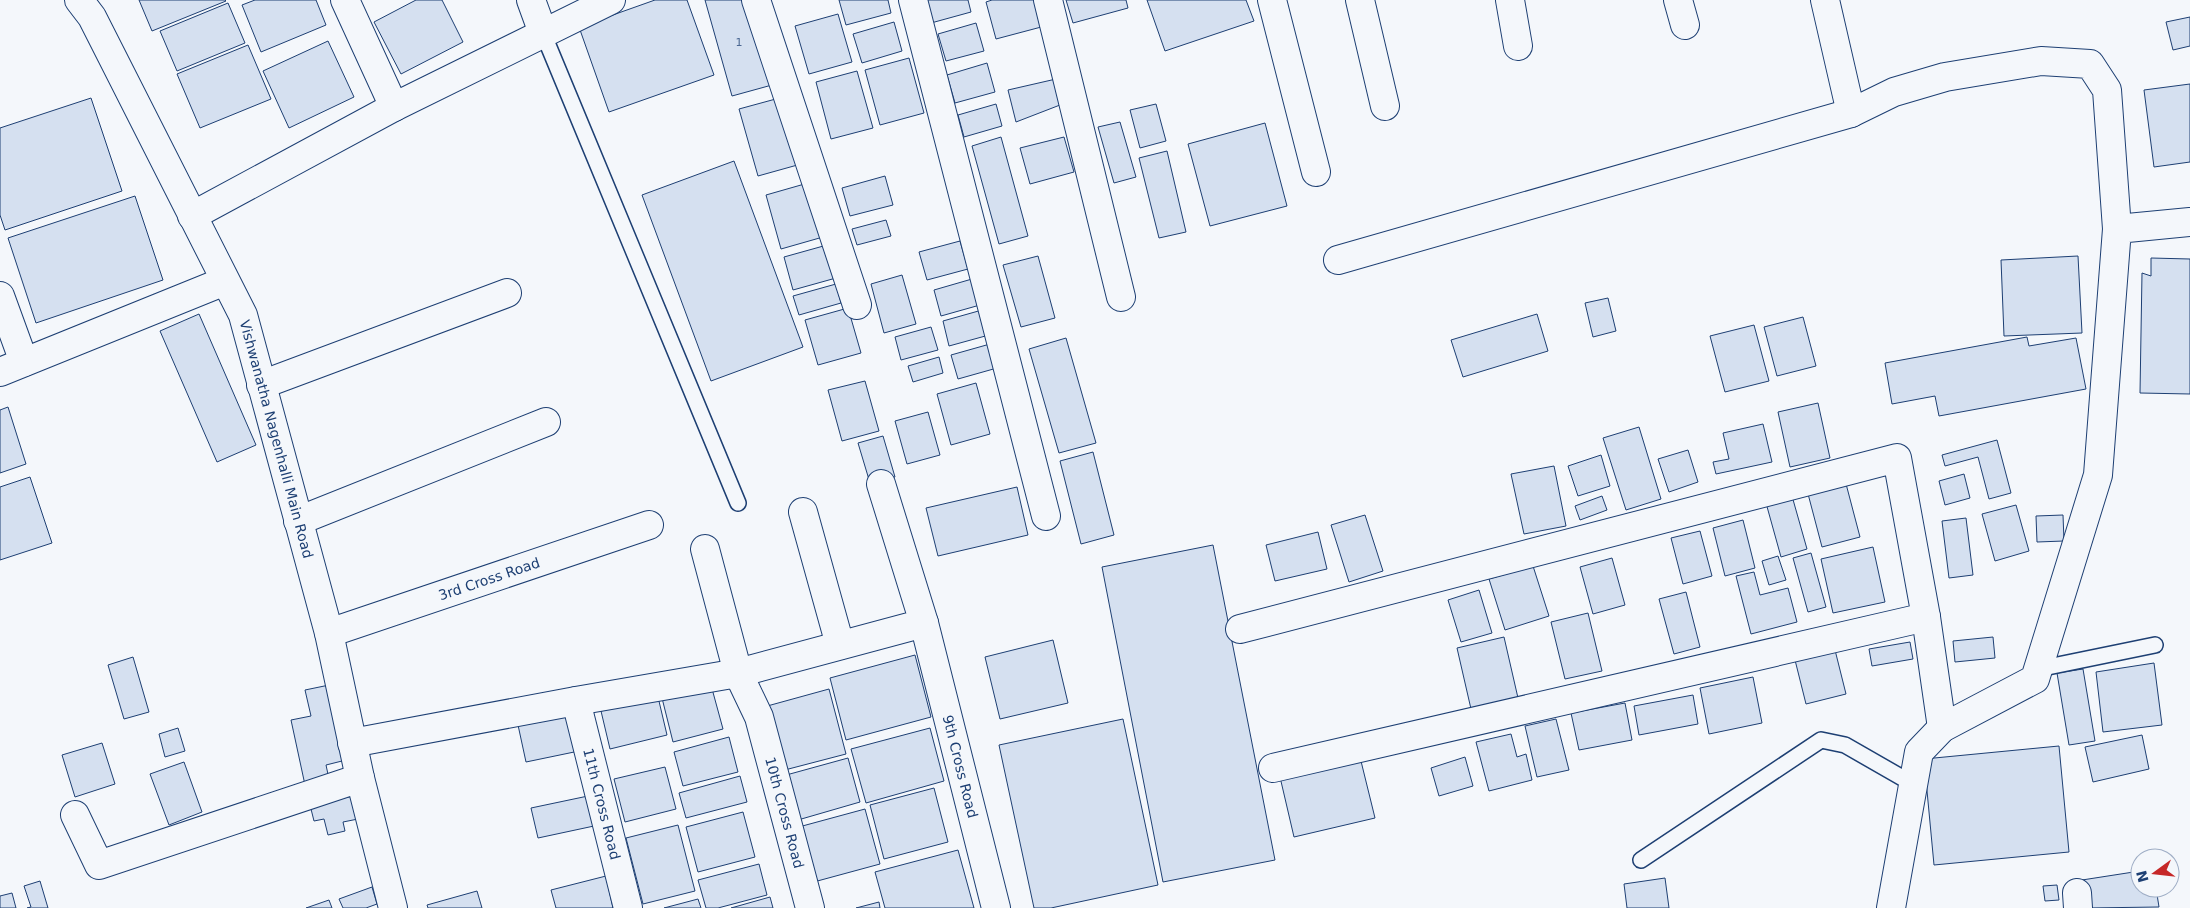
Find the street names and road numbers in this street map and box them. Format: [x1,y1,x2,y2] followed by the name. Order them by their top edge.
[237,318,316,560] street label: Vishwanatha Nagenhalli Main Road
[436,554,542,603] street label: 3rd Cross Road
[940,713,981,820] street label: 9th Cross Road
[580,746,624,861] street label: 11th Cross Road
[762,755,807,870] street label: 10th Cross Road

